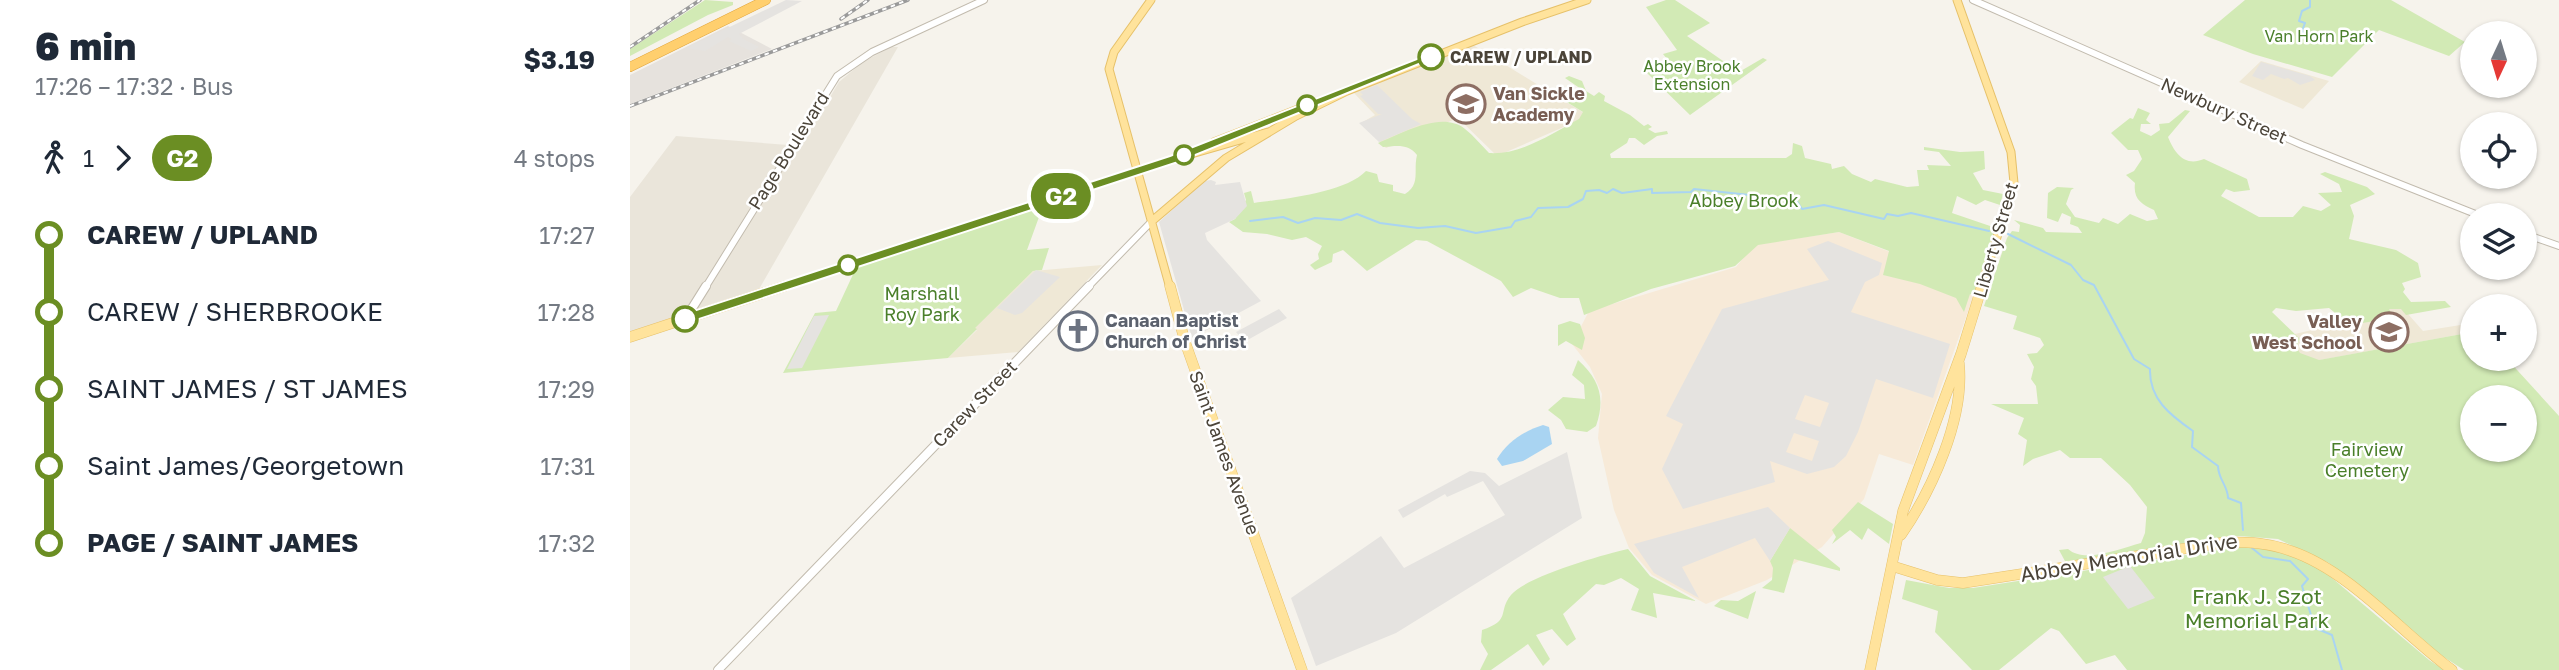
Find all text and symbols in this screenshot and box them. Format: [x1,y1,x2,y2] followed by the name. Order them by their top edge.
[2460,21,2538,98] north arrow
[2460,21,2537,462] map controls
[35,23,136,68] text: 6 min
[2264,26,2374,46] park label: Van Horn Park
[523,44,595,75] text: $3.19
[1418,44,1444,70] marker: CAREW / UPLAND
[1450,47,1592,67] place label: CAREW / UPLAND
[1643,56,1741,94] park label: Abbey Brook Extension
[35,72,233,100] text: 17:26 – 17:32 · Bus
[2158,72,2291,148] street label: Newbury Street
[1493,82,1585,125] place label: Van Sickle Academy
[1445,83,1487,125] school or university icon: Van Sickle Academy
[743,87,833,213] street label: Page Boulevard
[1297,95,1317,115] unlabelled marker
[2460,112,2537,189] button: locate
[35,139,73,177] icon: walk
[104,139,142,177] icon: forward
[166,143,198,172] text: G2
[83,144,94,172] text: 1
[514,144,595,172] text: 4 stops
[1174,145,1194,165] unlabelled marker
[1030,173,1092,219] line badge: G2
[1968,179,2022,300] street label: Liberty Street
[1045,181,1077,210] text: G2
[1689,189,1799,211] park label: Abbey Brook
[2460,203,2537,280] button: layers
[87,219,318,250] text: CAREW / UPLAND
[539,221,595,249] text: 17:27
[838,255,858,275] unlabelled marker
[884,282,960,325] park label: Marshall Roy Park
[2460,294,2537,371] button: +
[87,296,383,327] text: CAREW / SHERBROOKE
[537,298,595,326] text: 17:28
[672,306,698,332] unlabelled marker
[1105,309,1246,352] place label: Canaan Baptist Church of Christ
[1057,310,1099,352] church icon: Canaan Baptist Church of Christ
[2252,310,2362,353] place label: Valley West School
[2368,311,2410,353] school or university icon: Valley West School
[928,355,1021,451] street label: Carew Street
[1185,368,1265,538] street label: Saint James Avenue
[87,373,408,404] text: SAINT JAMES / ST JAMES
[538,375,595,403] text: 17:29
[2460,385,2537,462] button: −
[2325,438,2409,481] park label: Fairview Cemetery
[87,450,404,481] text: Saint James/Georgetown
[540,452,595,480] text: 17:31
[87,527,359,558] text: PAGE / SAINT JAMES
[2018,527,2239,587] street label: Abbey Memorial Drive
[538,529,595,557] text: 17:32
[2185,583,2329,633] park label: Frank J. Szot Memorial Park

